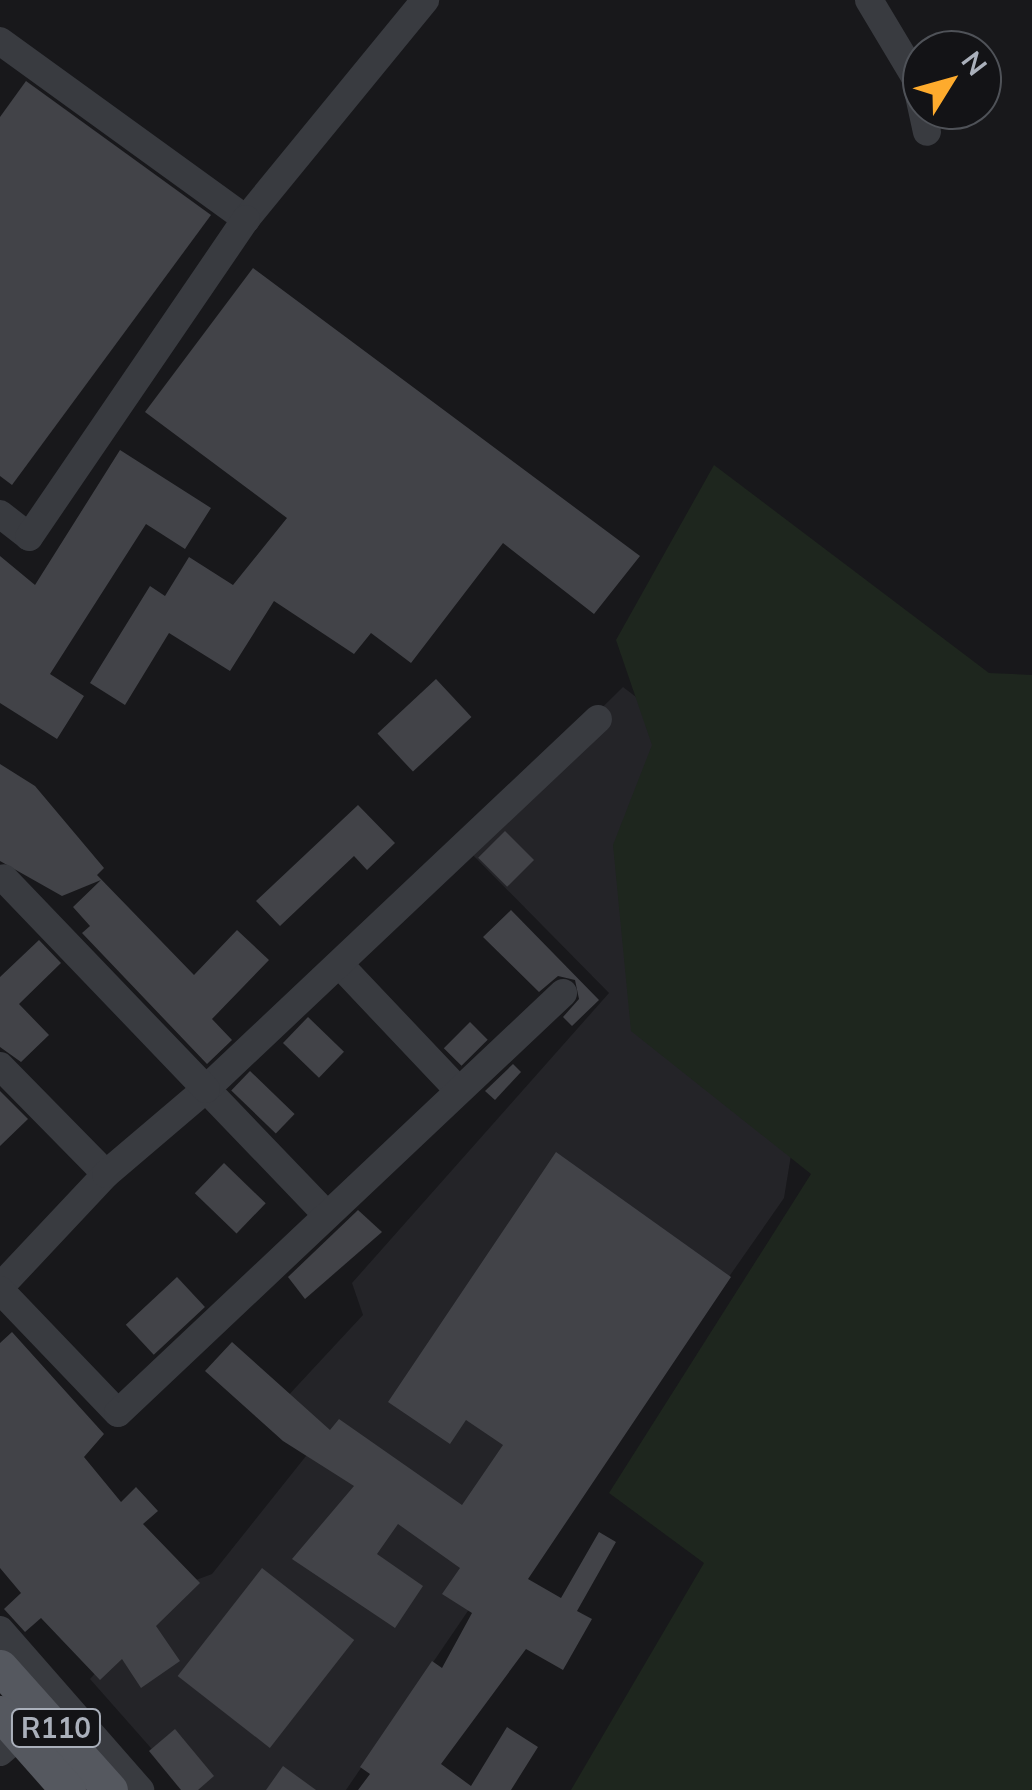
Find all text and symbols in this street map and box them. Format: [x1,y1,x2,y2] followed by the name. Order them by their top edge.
[902,30,1002,130] north arrow
[954,44,995,82] text: N
[8,1705,104,1751] road number: R110

